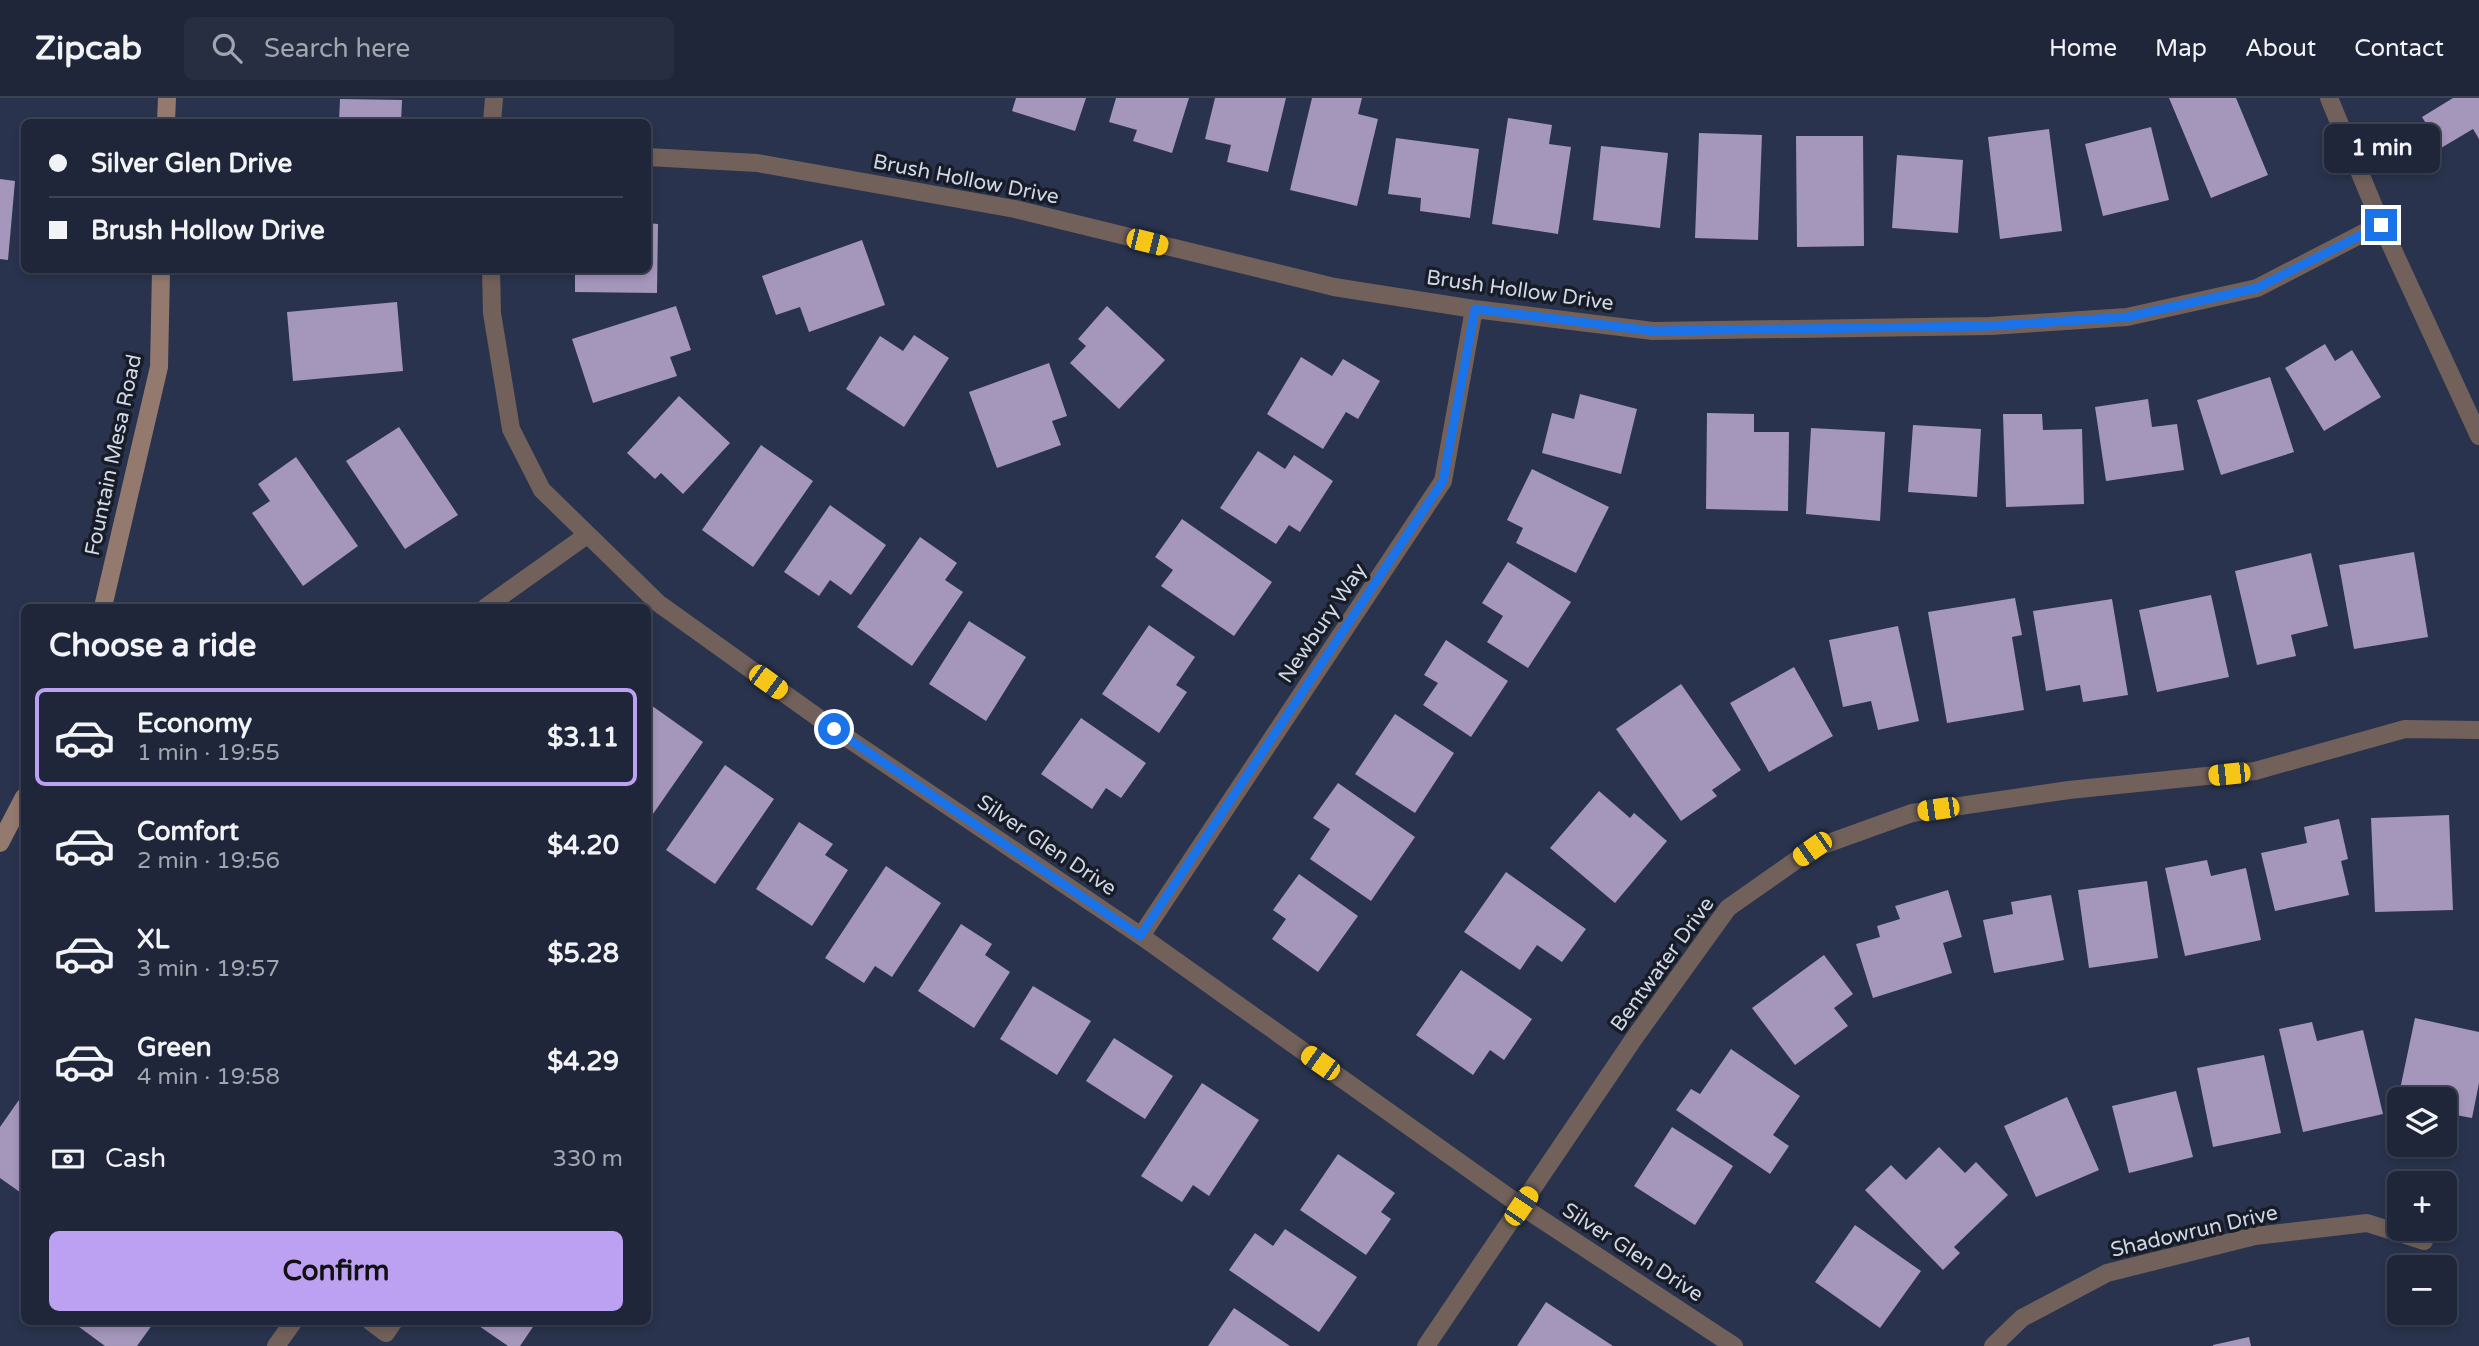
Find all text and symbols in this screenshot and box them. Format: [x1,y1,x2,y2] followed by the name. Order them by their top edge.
[184,17,674,80] search box
[35,29,142,68] text: Zipcab
[208,29,246,67] icon: search
[264,33,410,64] text: Search here
[2049,34,2117,63] text: Home
[2155,34,2207,63] text: Map
[2245,34,2316,63] text: About
[2354,34,2444,63] text: Contact
[2323,123,2439,172] callout: 1 min
[2351,134,2413,162] text: 1 min
[91,148,292,179] text: Silver Glen Drive
[871,149,1061,210] street label: Brush Hollow Drive
[2365,209,2397,241] route end
[91,215,325,246] text: Brush Hollow Drive
[1125,227,1170,257] car
[1425,265,1615,316] street label: Brush Hollow Drive
[80,352,147,558] street label: Fountain Mesa Road
[1273,559,1372,688] street label: Newbury Way
[49,627,256,665] text: Choose a ride
[745,661,792,703] car
[53,706,116,769] icon: car
[137,708,252,739] text: Economy
[818,713,850,745] route start
[547,722,619,753] text: $3.11
[137,739,280,767] text: 1 min · 19:55
[2208,761,2251,787] car
[972,790,1121,901] street label: Silver Glen Drive
[1916,796,1961,822] car
[53,814,116,877] icon: car
[137,816,239,847] text: Comfort
[1789,828,1836,870] car
[547,830,619,861] text: $4.20
[137,847,280,875] text: 2 min · 19:56
[1605,892,1720,1036] street label: Bentwater Drive
[53,922,116,985] icon: car
[137,924,169,955] text: XL
[547,938,619,969] text: $5.28
[137,955,280,983] text: 3 min · 19:57
[53,1030,116,1093] icon: car
[137,1032,212,1063] text: Green
[1297,1042,1344,1084] car
[547,1046,619,1077] text: $4.29
[137,1063,280,1091] text: 4 min · 19:58
[2387,1087,2457,1325] map controls
[2387,1087,2457,1157] button: layers
[49,1140,87,1178] icon: cash
[105,1143,166,1174] text: Cash
[553,1145,623,1173] text: 330 m
[2387,1171,2457,1241] button: +
[1501,1183,1542,1229] car
[1558,1198,1708,1307] street label: Silver Glen Drive
[2108,1200,2280,1263] street label: Shadowrun Drive
[49,1231,623,1311] button: Confirm
[2387,1255,2457,1325] button: −

